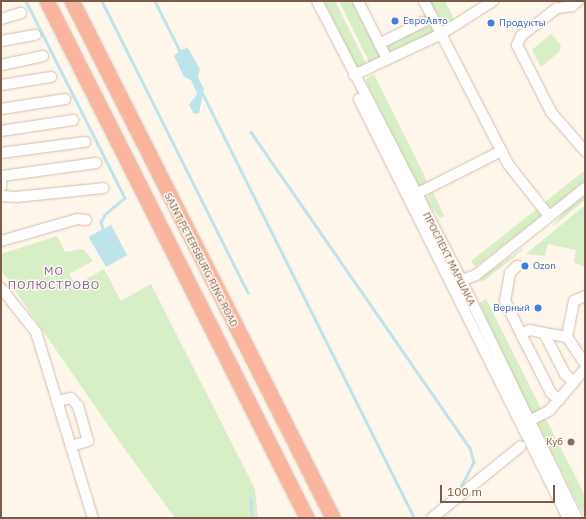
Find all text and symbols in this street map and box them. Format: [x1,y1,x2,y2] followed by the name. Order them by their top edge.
[403,15,448,27] place label: ЕвроАвто
[390,16,400,26] marker: ЕвроАвто
[499,17,546,29] place label: Продукты
[486,18,496,28] marker: Продукты
[162,191,240,329] street label: SAINT PETERSBURG RING ROAD
[420,210,478,308] street label: ПРОСПЕКТ МАРШАКА
[533,260,556,272] place label: Ozon
[520,261,530,271] marker: Ozon
[8,264,100,292] district label: МО ПОЛЮСТРОВО
[493,302,530,314] place label: Верный
[533,303,543,313] marker: Верный
[546,436,563,448] place label: Куб
[566,437,576,447] marker: Куб
[442,477,557,503] scale bar
[447,484,482,499] text: 100 m

